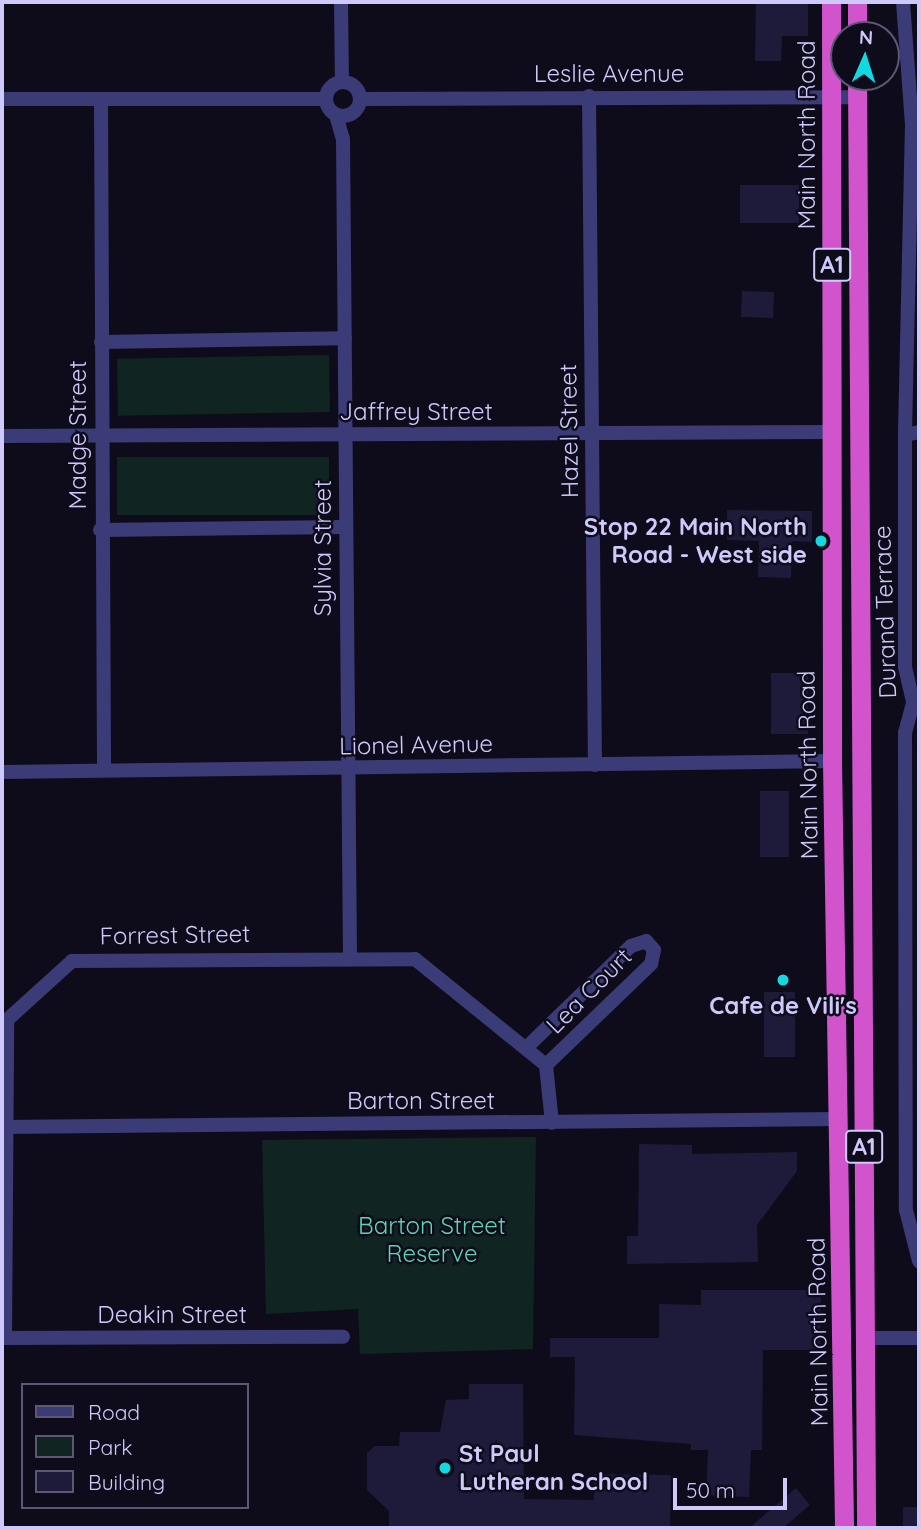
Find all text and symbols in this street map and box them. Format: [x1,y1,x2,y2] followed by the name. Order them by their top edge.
[830,21,900,91] north arrow
[858,25,874,49] text: N
[793,40,821,230] street label: Main North Road
[534,60,684,88] street label: Leslie Avenue
[813,246,851,284] road number: A1
[64,360,92,510] street label: Madge Street
[553,364,585,498] street label: Hazel Street
[339,398,493,426] street label: Jaffrey Street
[309,480,337,616] street label: Sylvia Street
[584,513,807,569] place label: Stop 22 Main North Road - West side
[868,525,902,699] street label: Durand Terrace
[813,533,829,549] marker: Stop 22 Main North Road - West side
[792,670,824,860] street label: Main North Road
[339,729,493,761] street label: Lionel Avenue
[99,919,251,951] street label: Forrest Street
[540,942,638,1040] street label: Lea Court
[775,972,791,988] marker: Cafe de Vili's
[709,992,857,1020] place label: Cafe de Vili's
[347,1087,495,1115] street label: Barton Street
[845,1128,883,1166] road number: A1
[358,1212,506,1268] park label: Barton Street Reserve
[802,1237,834,1427] street label: Main North Road
[97,1301,247,1329] street label: Deakin Street
[21,1383,248,1509] legend
[88,1399,140,1425] text: Road
[88,1434,132,1460] text: Park
[459,1440,648,1496] place label: St Paul Lutheran School
[437,1460,453,1476] marker: St Paul Lutheran School
[676,1464,790,1508] scale bar
[88,1469,165,1495] text: Building
[686,1477,735,1503] text: 50 m

